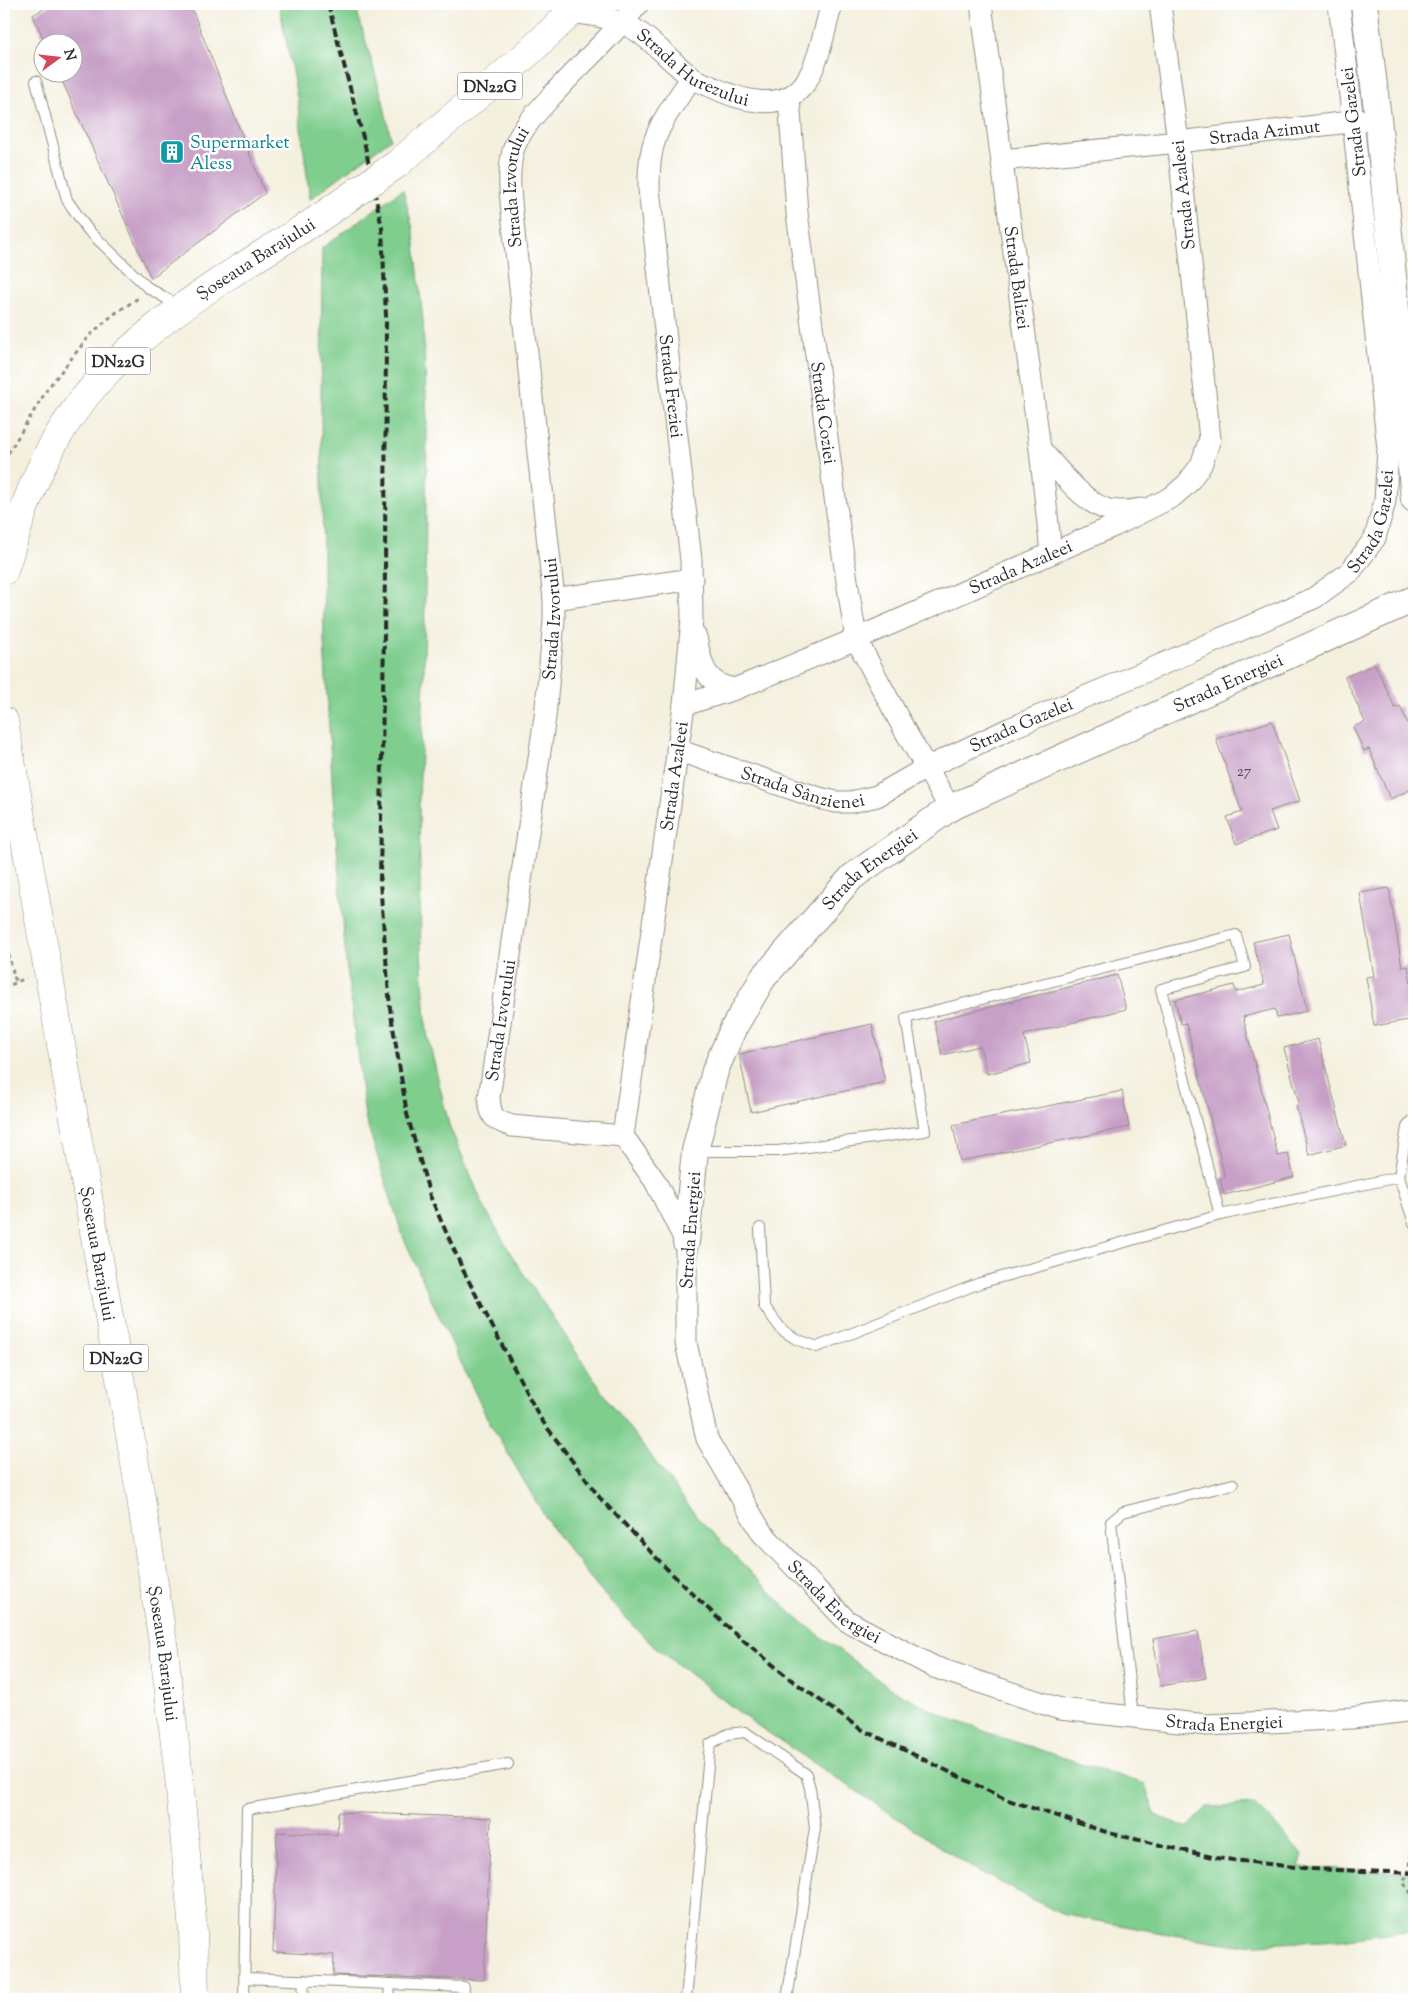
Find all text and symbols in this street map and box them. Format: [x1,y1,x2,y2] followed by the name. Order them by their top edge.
[630,23,751,115] street label: Strada Hurezului
[32,32,82,82] north arrow
[58,47,80,63] text: N
[1335,65,1375,178] street label: Strada Gazelei
[458,72,522,100] road number: DN22G
[1208,115,1322,153] street label: Strada Azimut
[499,122,537,249] street label: Strada Izvorului
[190,131,290,178] place label: Supermarket Aless
[159,139,185,165] building icon: Supermarket Aless
[1166,139,1204,251] street label: Strada Azaleei
[192,213,321,308] street label: Șoseaua Barajului
[996,225,1035,331] street label: Strada Balizei
[651,333,688,440] street label: Strada Freziei
[86,348,150,374] road number: DN22G
[802,360,841,466] street label: Strada Coziei
[1342,469,1402,580] street label: Strada Gazelei
[966,535,1077,603] street label: Strada Azaleei
[537,556,569,682] street label: Strada Izvorului
[1170,649,1288,721] street label: Strada Energiei
[966,692,1078,761] street label: Strada Gazelei
[655,720,697,833] street label: Strada Azaleei
[737,761,868,817] street label: Strada Sânzienei
[1237,762,1252,783] house number: 27
[817,823,924,917] street label: Strada Energiei
[481,958,524,1083] street label: Strada Izvorului
[675,1170,709,1290] street label: Strada Energiei
[71,1185,121,1324] street label: Șoseaua Barajului
[84,1345,148,1372] road number: DN22G
[780,1555,885,1652] street label: Strada Energiei
[139,1584,183,1723] street label: Șoseaua Barajului
[1164,1710,1284,1740] street label: Strada Energiei

